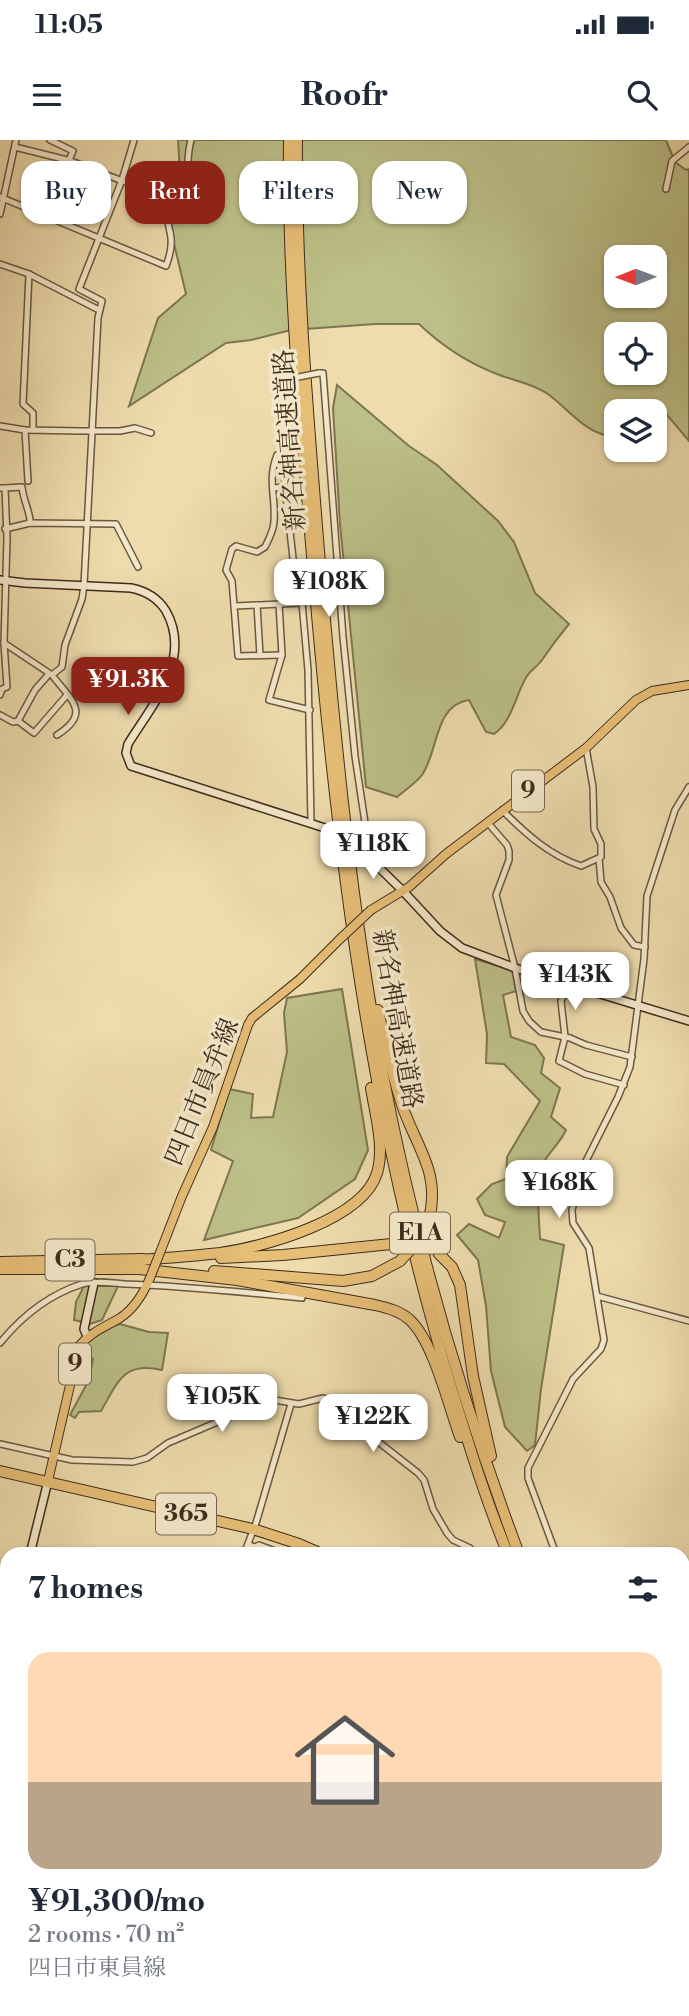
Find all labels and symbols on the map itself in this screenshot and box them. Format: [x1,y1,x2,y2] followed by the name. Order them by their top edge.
[604,245,667,308] north arrow
[268,348,312,532] street label: 新名神高速道路
[280,560,378,619] pin: ¥108K
[71,658,185,717] pin: ¥91.3K
[512,770,544,812] road number: 9
[324,822,422,881] pin: ¥118K
[365,927,429,1111] street label: 新名神高速道路
[526,952,624,1012] pin: ¥143K
[158,1014,246,1170] street label: 四日市員弁線
[510,1160,608,1220] pin: ¥168K
[390,1212,450,1254] road number: E1A
[46,1240,94,1280] road number: C3
[59,1344,91,1384] road number: 9
[173,1374,271,1434] pin: ¥105K
[324,1394,422,1454] pin: ¥122K
[156,1494,216,1534] road number: 365

